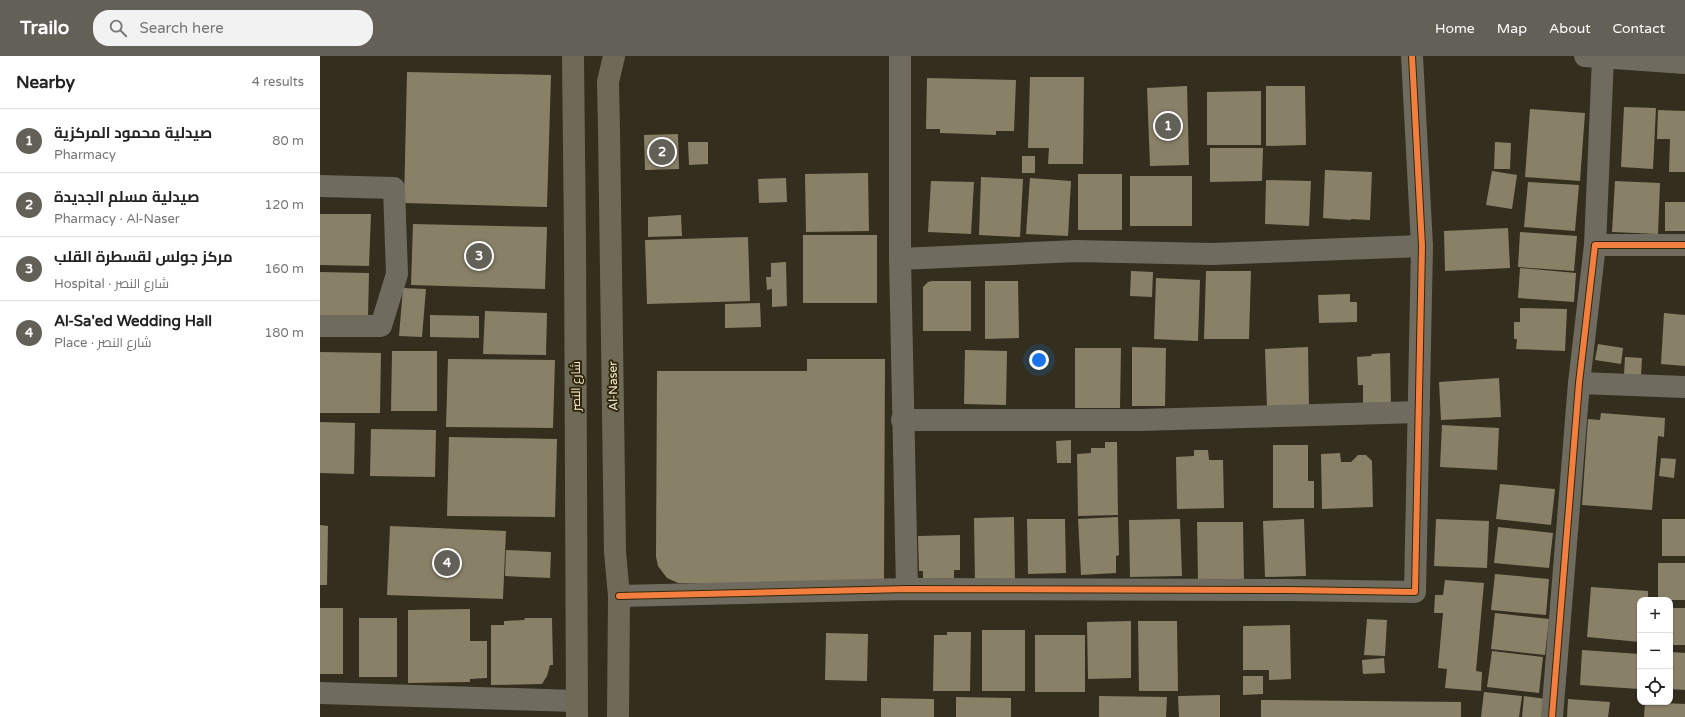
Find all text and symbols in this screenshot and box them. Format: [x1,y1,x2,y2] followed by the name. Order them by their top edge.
[93,10,373,46] search box
[20,17,69,39] text: Trailo
[107,17,129,39] icon: search
[139,19,224,37] text: Search here
[1435,20,1475,37] text: Home
[1497,20,1527,37] text: Map
[1549,20,1591,37] text: About
[1613,20,1665,37] text: Contact
[16,72,75,93] text: Nearby
[252,74,304,90] text: 4 results
[1155,111,1181,141] pin: 1
[54,124,212,142] text: صيدلية محمود المركزية
[25,133,33,149] text: 1
[272,133,304,149] text: 80 m
[649,137,675,167] pin: 2
[54,147,116,163] text: Pharmacy
[54,188,199,206] text: صيدلية مسلم الجديدة
[25,197,33,213] text: 2
[264,197,304,213] text: 120 m
[54,211,180,227] text: Pharmacy · Al-Naser
[466,241,492,271] pin: 3
[54,248,233,266] text: مركز جولس لقسطرة القلب
[25,261,33,277] text: 3
[264,261,304,277] text: 160 m
[54,276,169,292] text: Hospital · شارع النصر
[54,312,212,330] text: Al-Sa'ed Wedding Hall
[25,325,33,341] text: 4
[264,325,304,341] text: 180 m
[54,335,152,351] text: Place · شارع النصر
[1029,350,1049,370] your location
[569,361,584,412] street label: شارع النصر
[606,361,620,411] street label: Al-Naser
[434,548,460,578] pin: 4
[1637,597,1673,705] map controls
[1637,597,1673,633] button: +
[1637,633,1673,669] button: −
[1637,669,1673,705] button: locate

